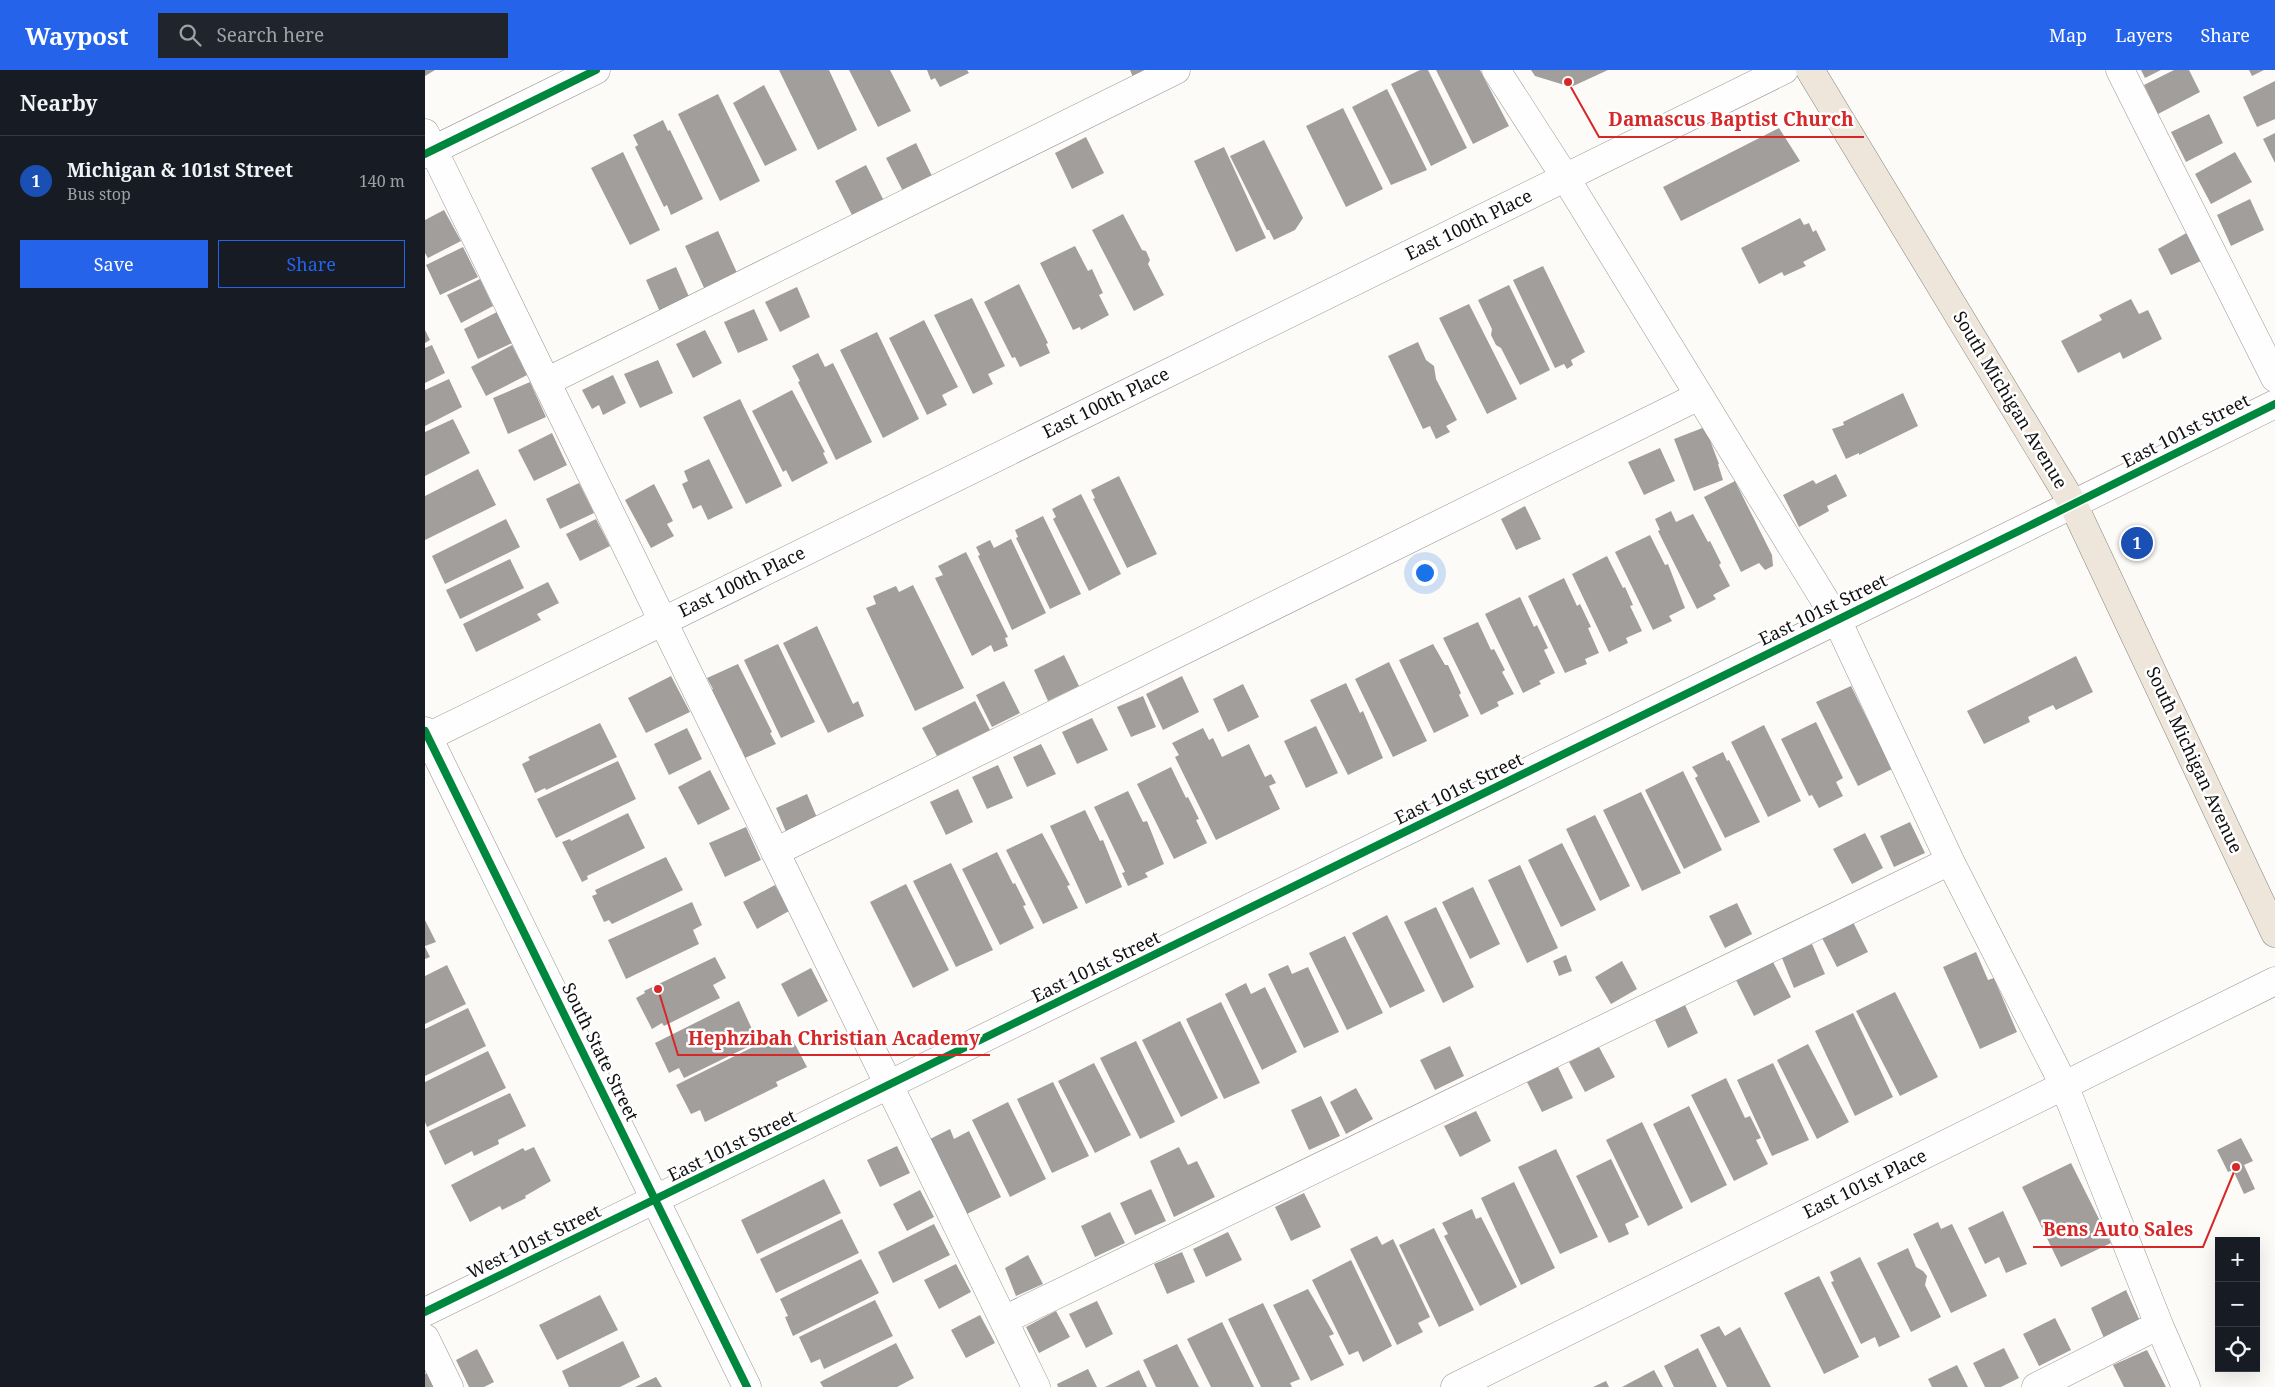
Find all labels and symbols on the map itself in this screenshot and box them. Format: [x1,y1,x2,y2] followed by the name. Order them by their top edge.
[1599,103,1864,137] callout: Damascus Baptist Church
[1608,106,1854,132] text: Damascus Baptist Church
[1401,183,1536,265] street label: East 100th Place
[1948,306,2073,493] street label: South Michigan Avenue
[1038,361,1173,443] street label: East 100th Place
[2118,388,2253,473] street label: East 101st Street
[2121,524,2153,562] pin: 1
[674,540,809,622] street label: East 100th Place
[1412,560,1438,586] your location
[1754,568,1891,651] street label: East 101st Street
[2141,662,2249,857] street label: South Michigan Avenue
[1390,747,1527,830] street label: East 101st Street
[1027,925,1164,1008] street label: East 101st Street
[557,978,645,1125] street label: South State Street
[678,1021,990,1055] callout: Hephzibah Christian Academy
[688,1025,980,1051] text: Hephzibah Christian Academy
[663,1104,800,1187] street label: East 101st Street
[1799,1143,1930,1223] street label: East 101st Place
[463,1198,604,1284] street label: West 101st Street
[2033,1213,2203,1247] callout: Bens Auto Sales
[2043,1216,2193,1242] text: Bens Auto Sales

